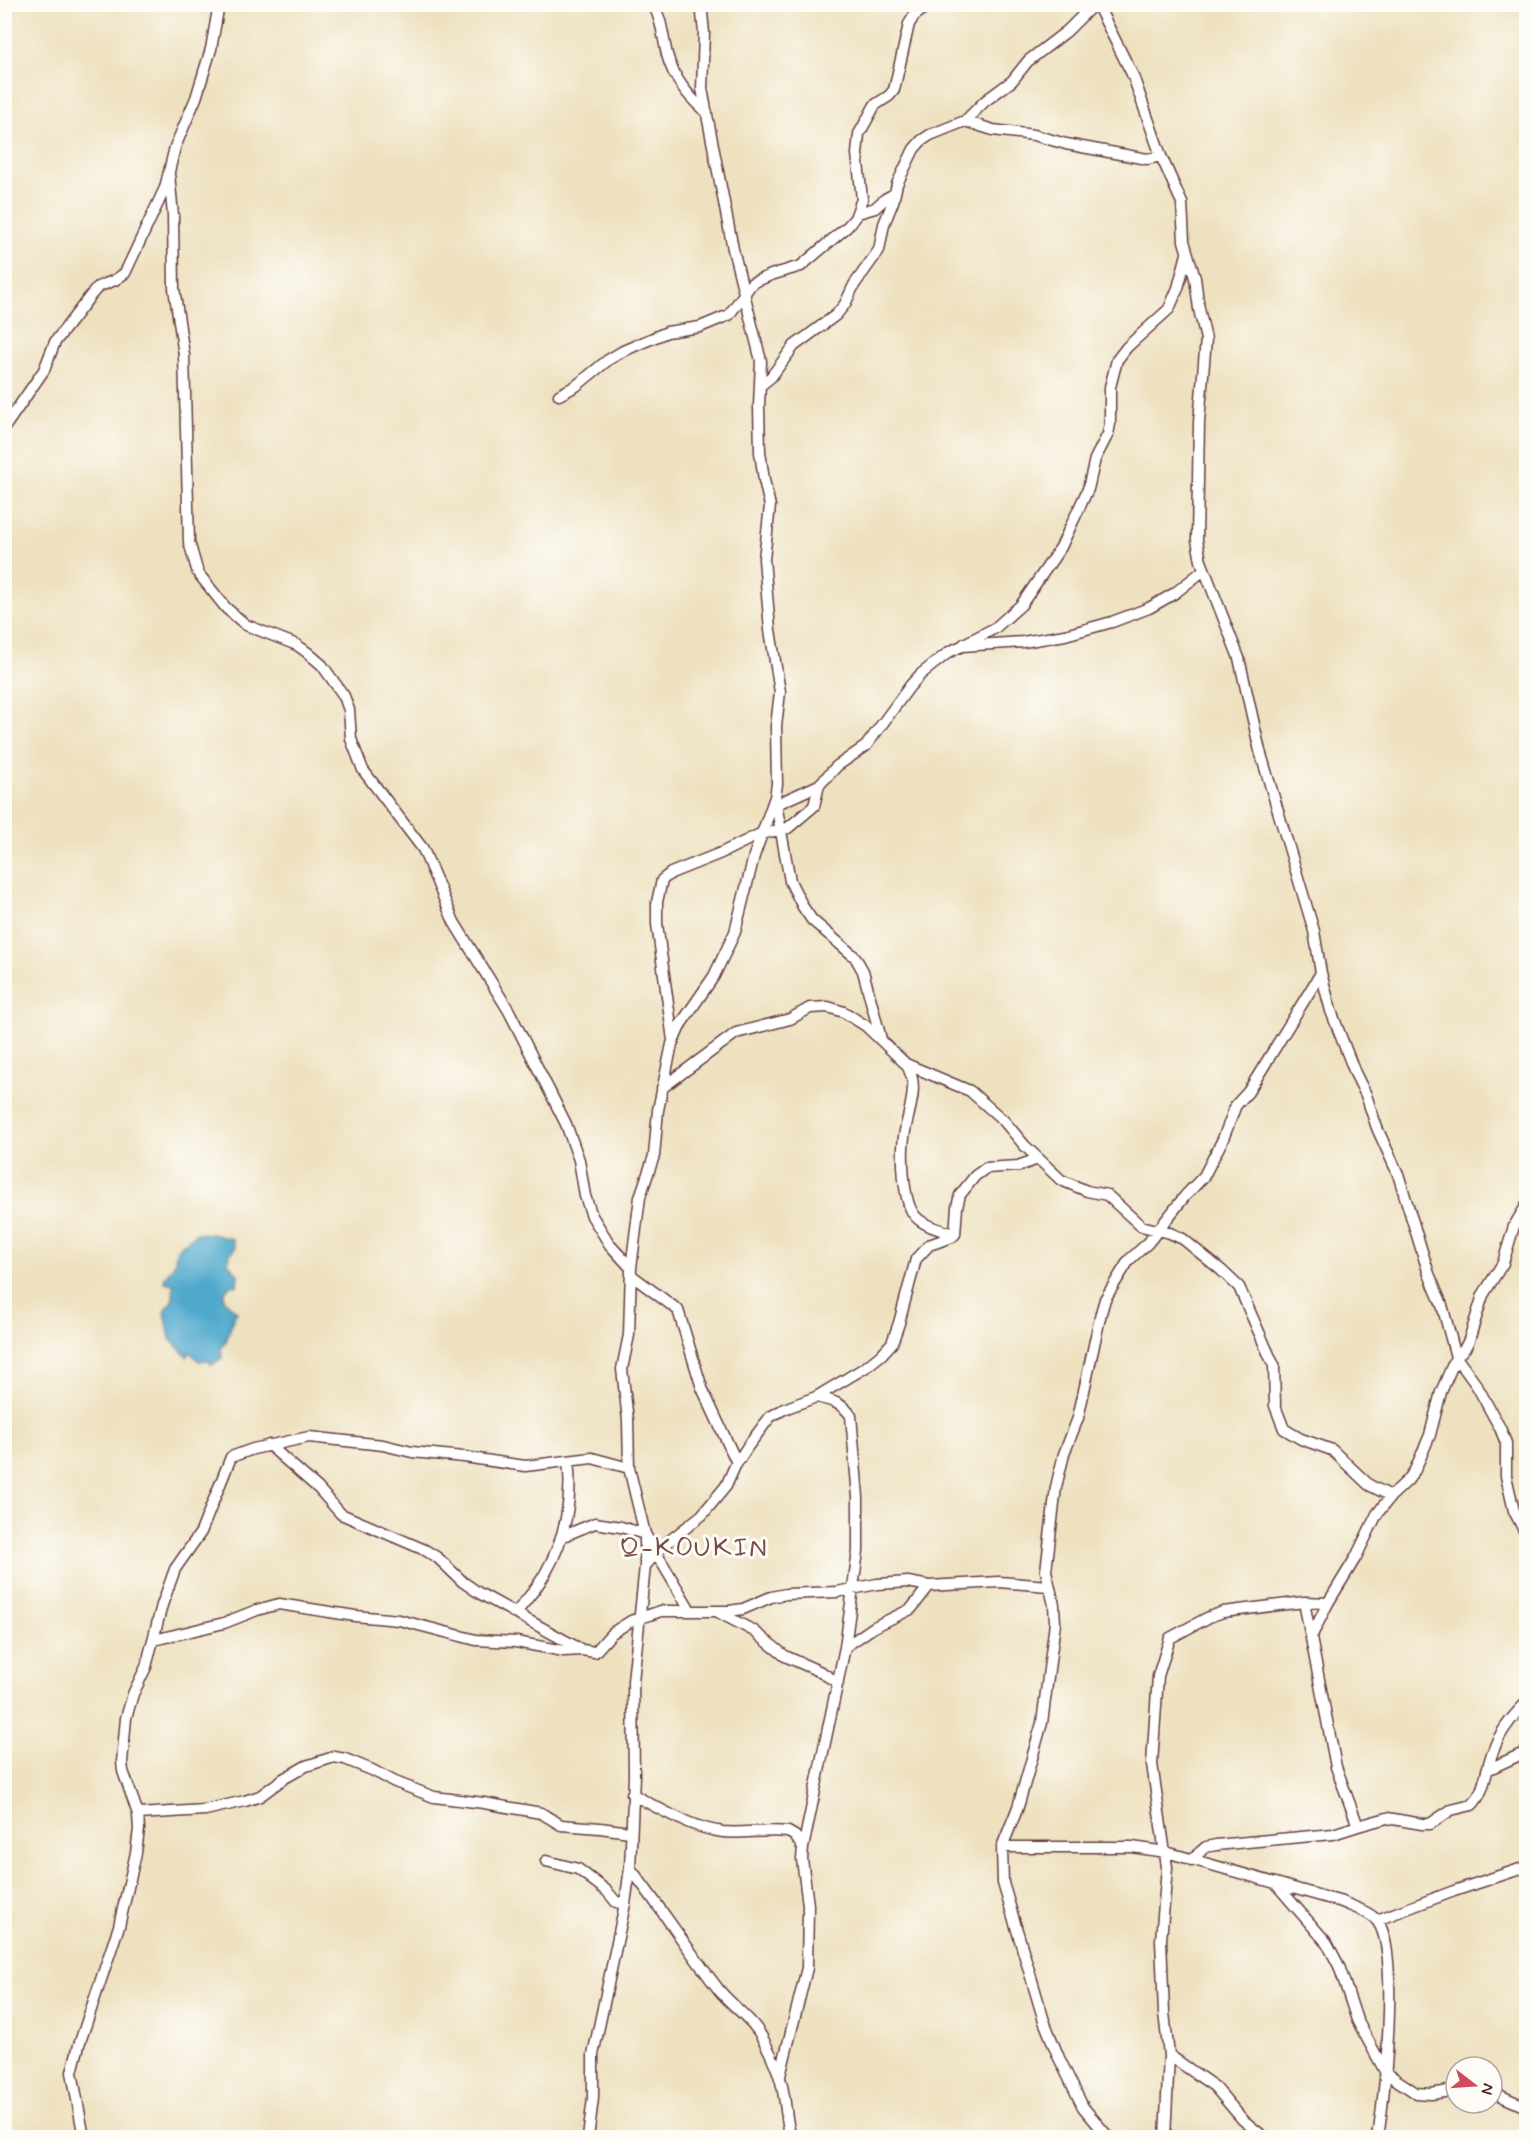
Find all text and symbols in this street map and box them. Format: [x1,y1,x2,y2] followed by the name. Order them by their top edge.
[620,1531,768,1566] district label: Q-KOUKIN
[1444,2055,1504,2115] north arrow
[1475,2081,1499,2097] text: N

